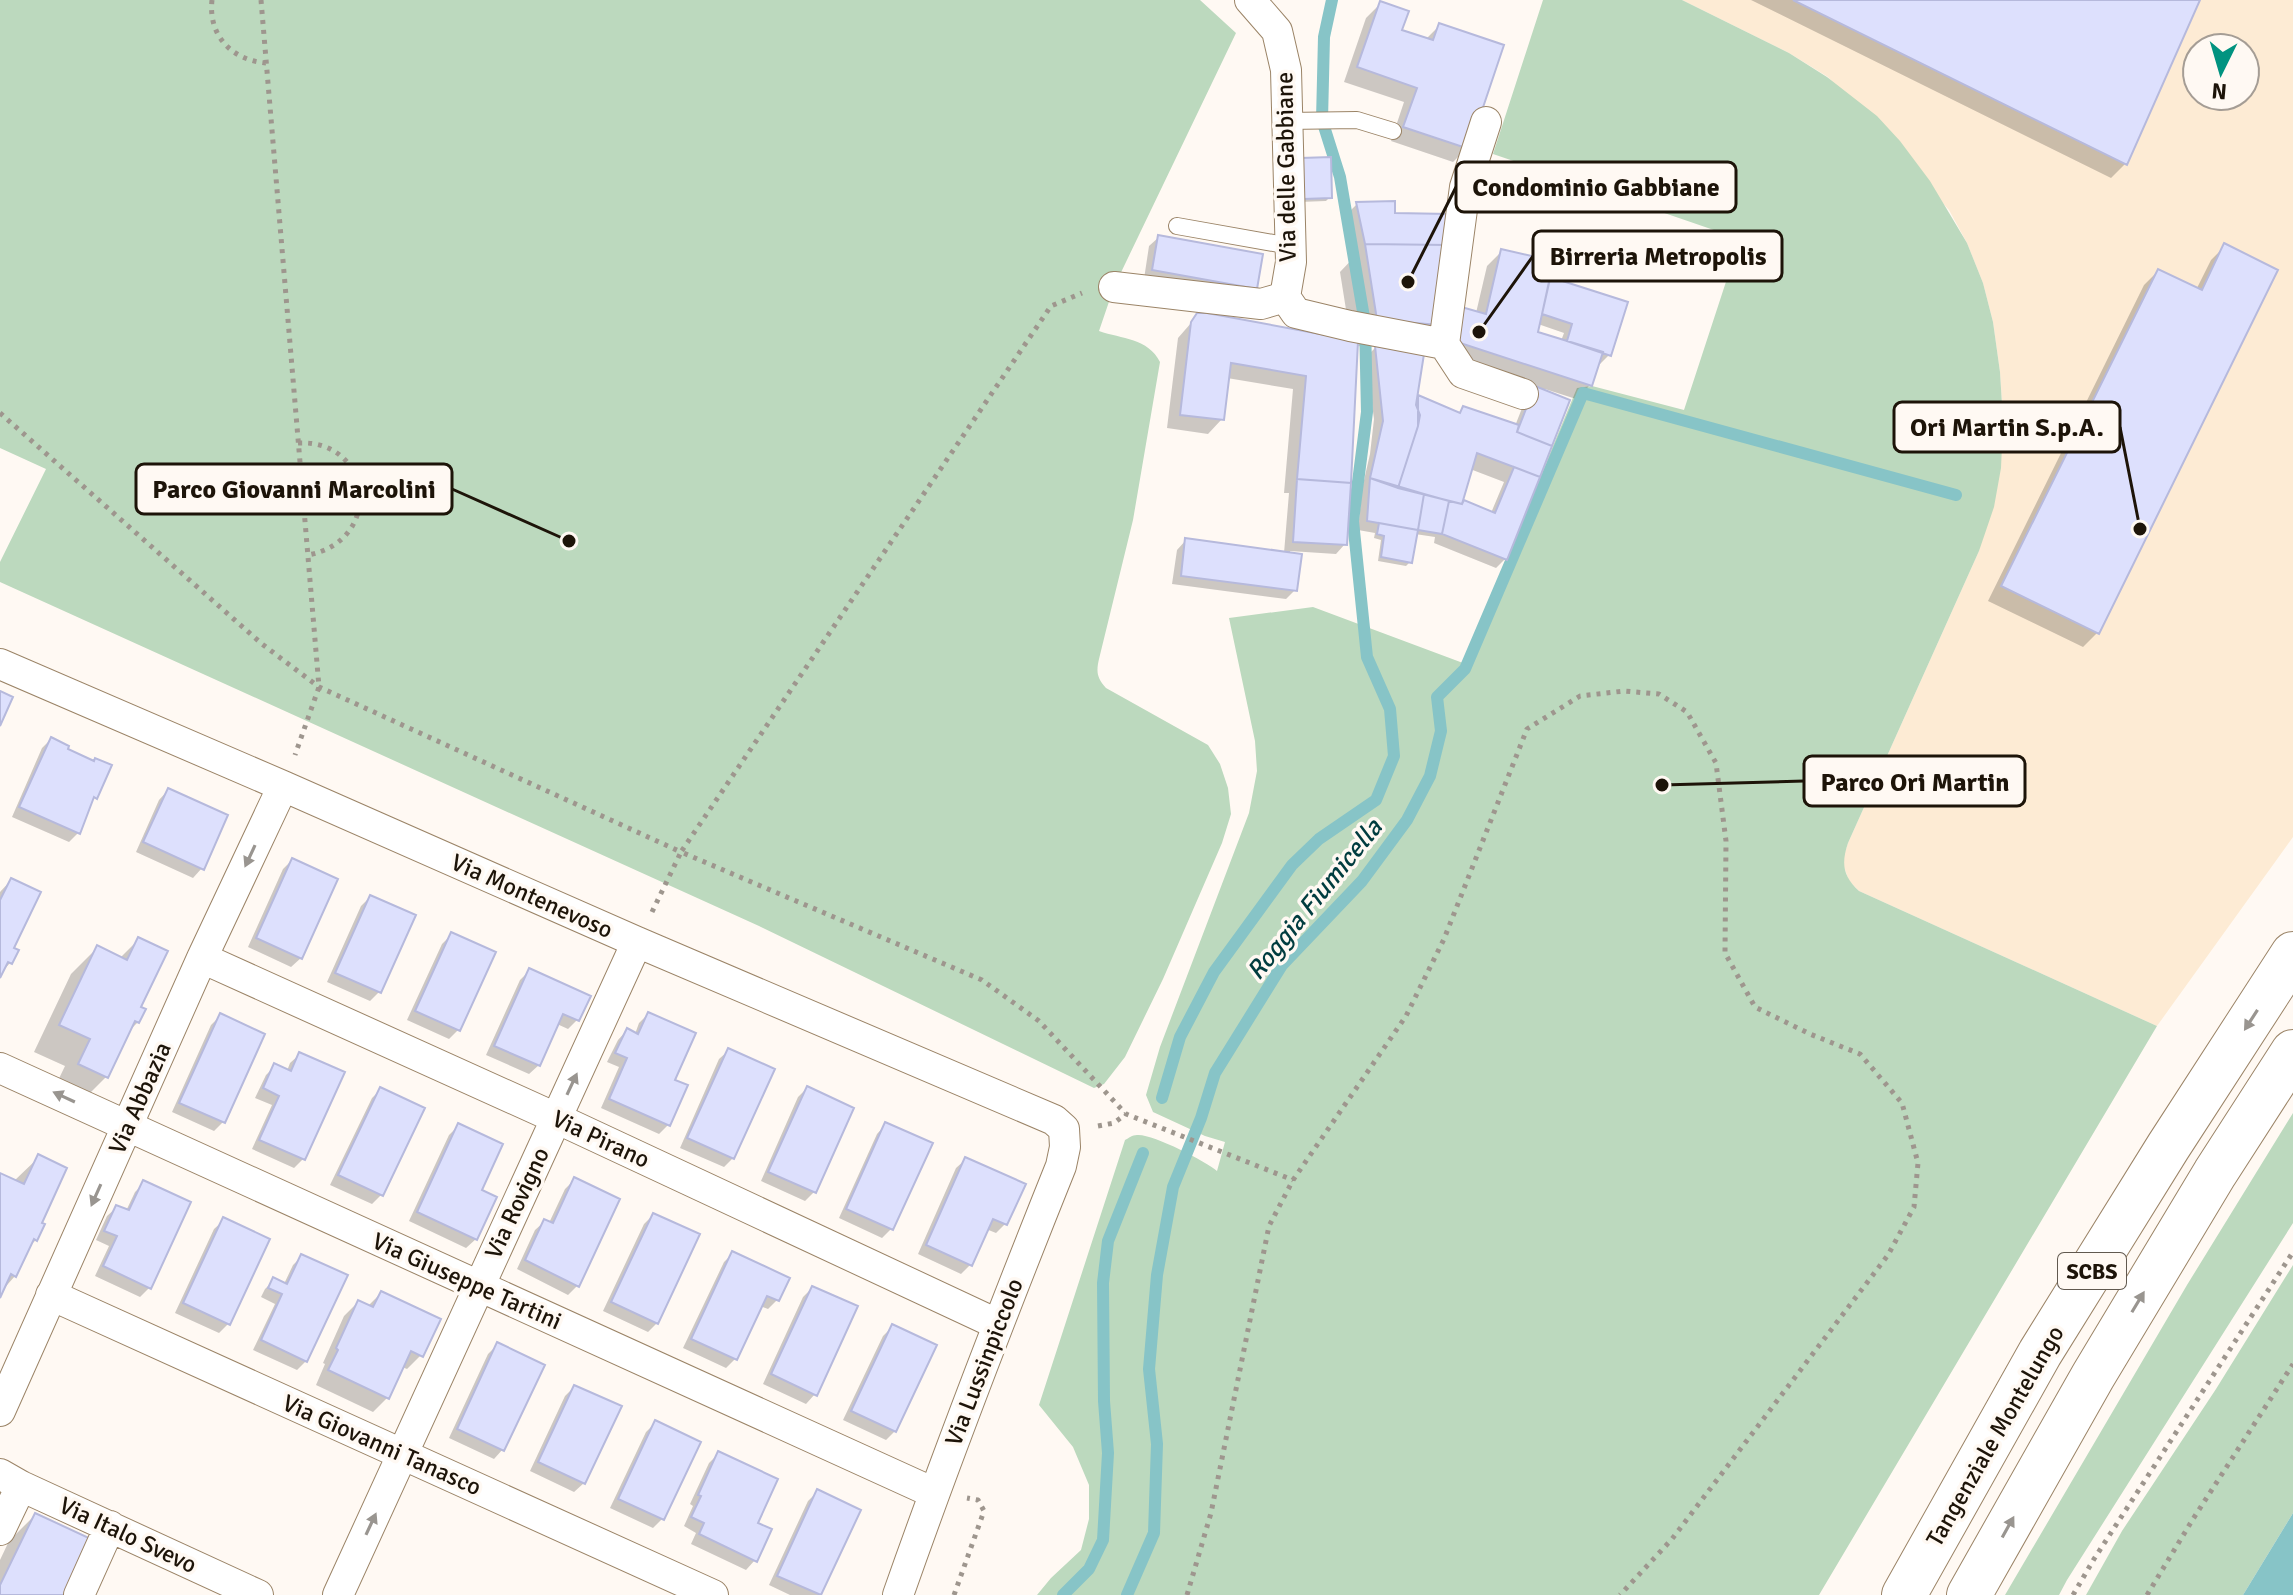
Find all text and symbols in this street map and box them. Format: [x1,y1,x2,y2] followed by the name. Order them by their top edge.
[2181,32,2261,112] north arrow
[1269,72,1303,262] street label: Via delle Gabbiane
[2210,77,2228,106] text: N
[1456,162,1736,212] callout: Condominio Gabbiane
[1472,172,1720,204] text: Condominio Gabbiane
[1533,231,1782,281] callout: Birreria Metropolis
[1549,241,1767,273] text: Birreria Metropolis
[1894,402,2120,452] callout: Ori Martin S.p.A.
[1910,412,2104,444] text: Ori Martin S.p.A.
[136,464,452,514] callout: Parco Giovanni Marcolini
[152,474,436,506] text: Parco Giovanni Marcolini
[1804,756,2025,806] callout: Parco Ori Martin
[1820,767,2010,799] text: Parco Ori Martin
[1240,812,1390,987] water label: Roggia Fiumicella
[243,845,257,868] one-way arrow
[447,847,617,945] street label: Via Montenevoso
[2244,1009,2258,1031] one-way arrow
[102,1037,178,1159] street label: Via Abbazia
[565,1072,579,1096] one-way arrow
[52,1090,75,1104] one-way arrow
[547,1103,655,1175] street label: Via Pirano
[478,1143,556,1263] street label: Via Rovigno
[89,1183,103,1207] one-way arrow
[368,1226,566,1336] street label: Via Giuseppe Tartini
[2058,1253,2126,1289] road number: SCBS
[938,1274,1030,1450] street label: Via Lussinpiccolo
[2131,1291,2145,1313] one-way arrow
[1920,1320,2070,1552] street label: Tangenziale Montelungo
[278,1388,486,1502] street label: Via Giovanni Tanasco
[55,1490,201,1580] street label: Via Italo Svevo
[364,1513,378,1536] one-way arrow
[2001,1516,2015,1538] one-way arrow

